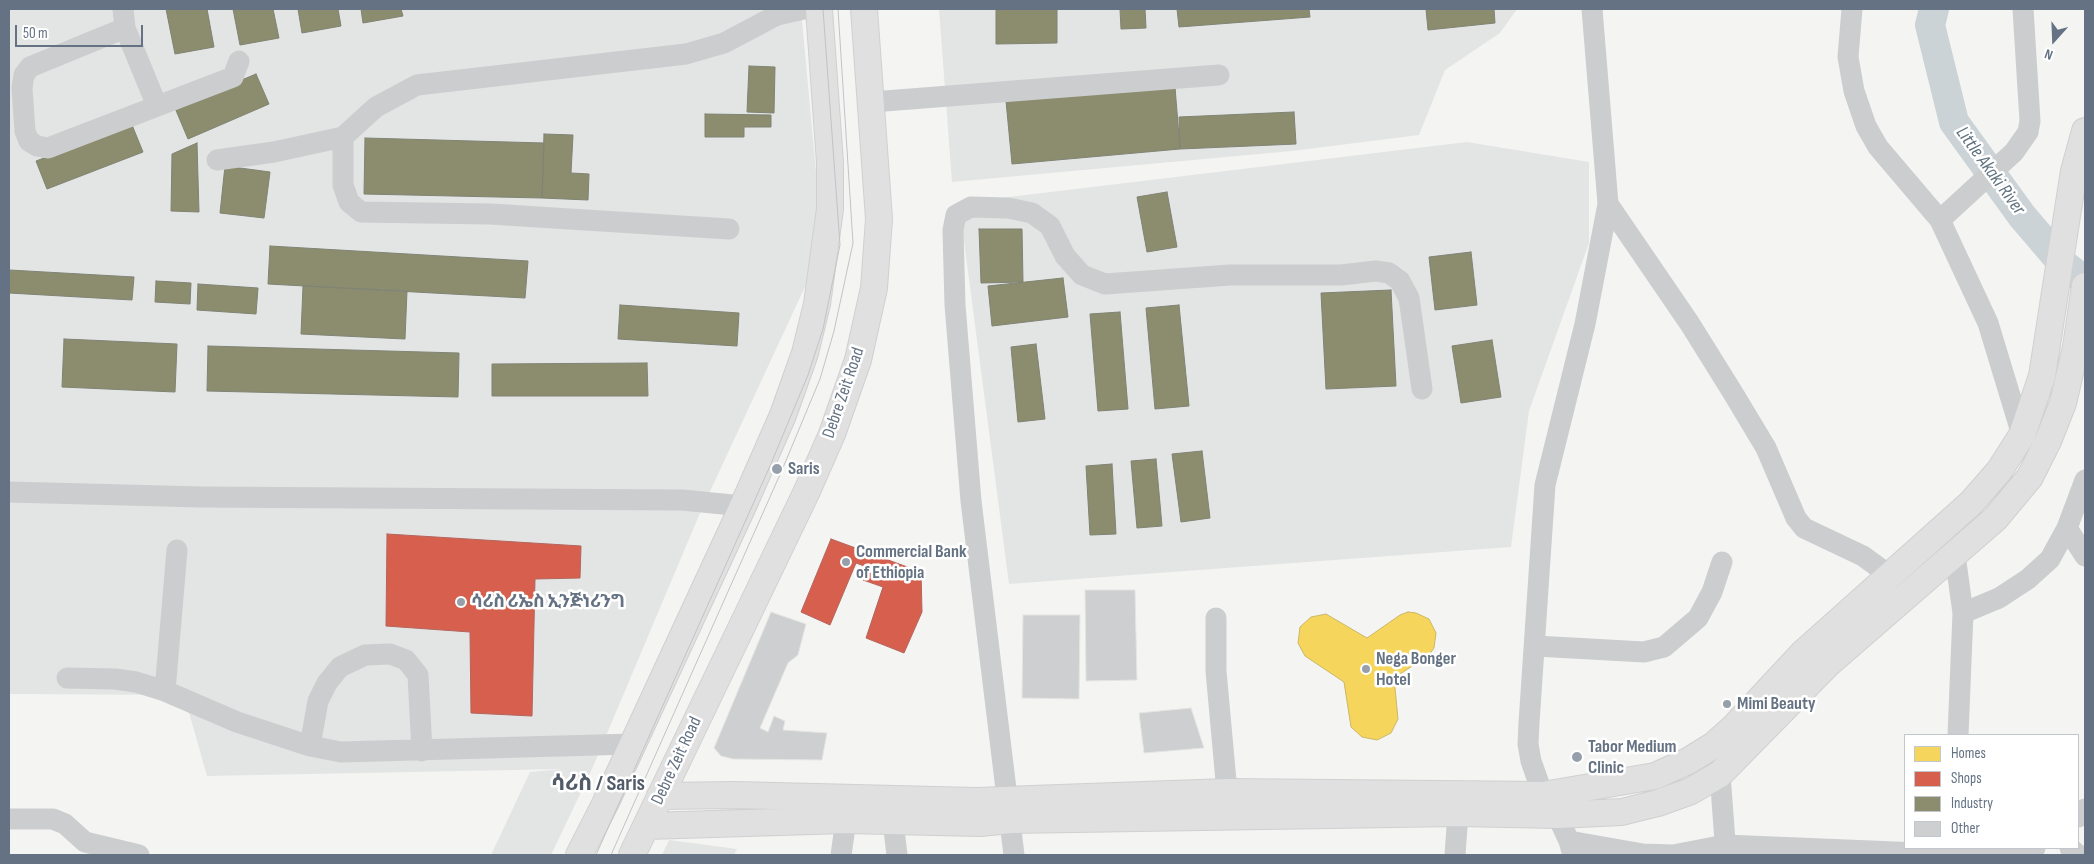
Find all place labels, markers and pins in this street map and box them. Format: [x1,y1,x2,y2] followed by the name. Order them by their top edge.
[788,458,820,480] place label: Saris
[770,462,784,476] marker: Saris
[856,541,967,584] place label: Commercial Bank of Ethiopia
[840,556,852,568] marker: Commercial Bank of Ethiopia
[471,591,625,613] place label: ሳሪስ ሪኤስ ኢንጅነሪንግ
[455,596,467,608] marker: ሳሪስ ሪኤስ ኢንጅነሪንግ
[1376,648,1456,691] place label: Nega Bonger Hotel
[1360,663,1372,675] marker: Nega Bonger Hotel
[1737,693,1815,715] place label: Mimi Beauty
[1721,698,1733,710] marker: Mimi Beauty
[1588,736,1677,779] place label: Tabor Medium Clinic
[1570,750,1584,764] marker: Tabor Medium Clinic

